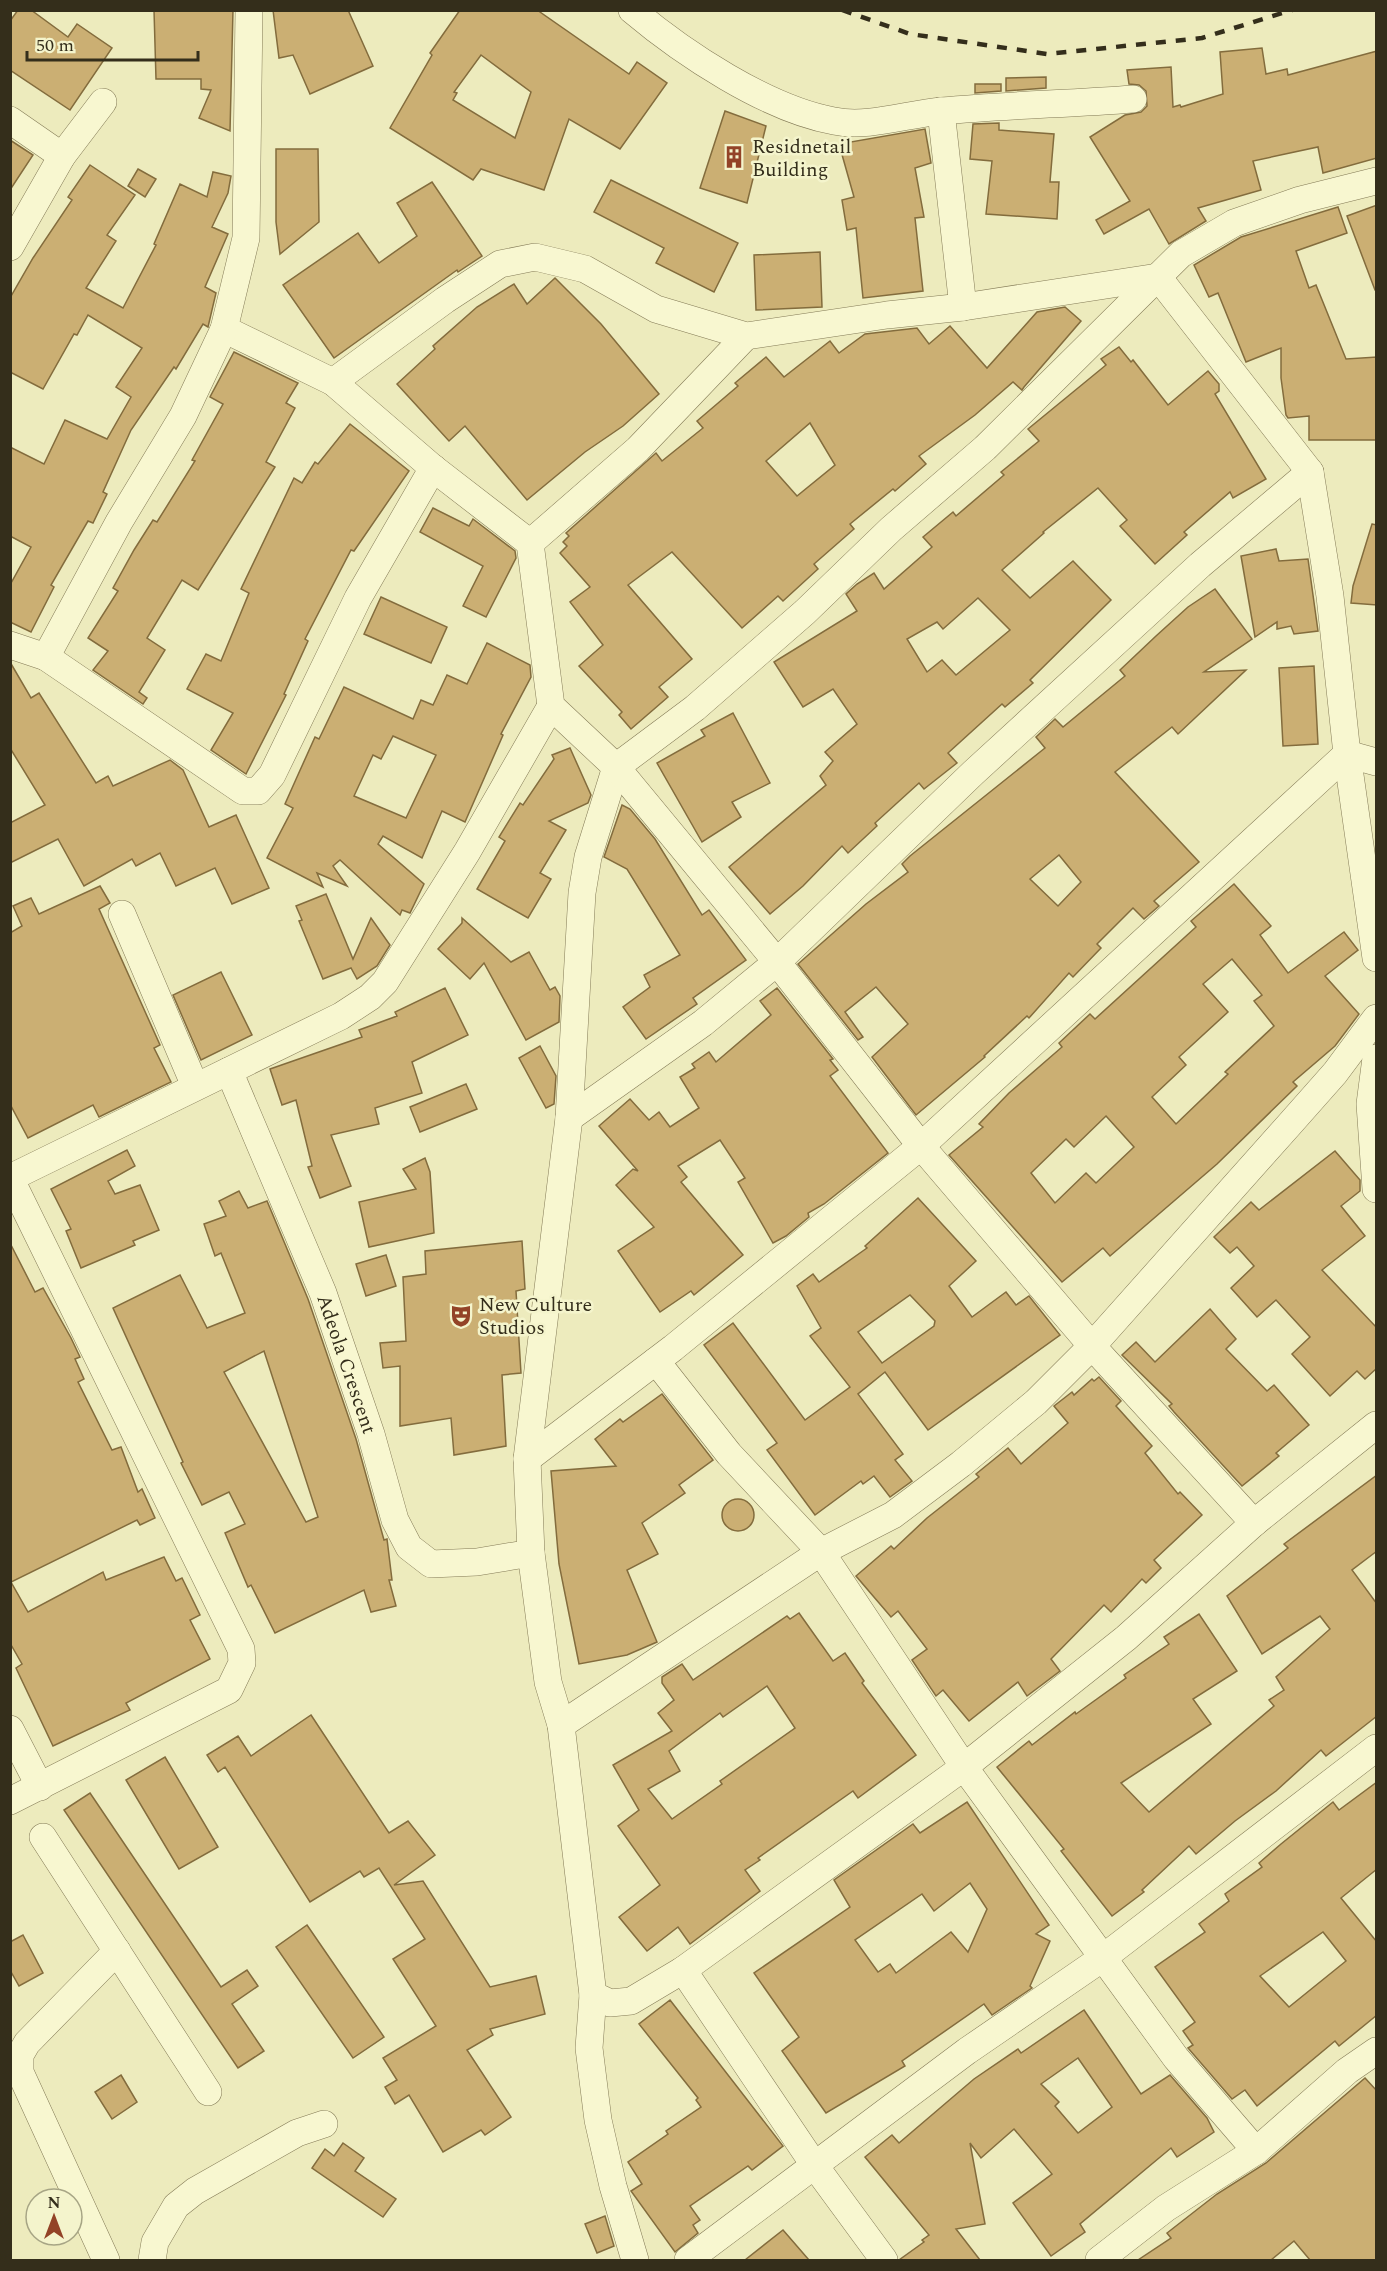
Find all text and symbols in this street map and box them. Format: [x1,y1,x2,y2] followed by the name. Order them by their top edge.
[27,24,198,62] scale bar
[36,32,74,59] text: 50 m
[752,132,851,185] place label: Residnetail Building
[721,144,747,170] building icon: Residnetail Building
[309,1290,384,1438] street label: Adeola Crescent
[479,1290,592,1343] place label: New Culture Studios
[448,1303,474,1329] theatre icon: New Culture Studios
[24,2187,84,2247] north arrow
[47,2191,61,2215] text: N

